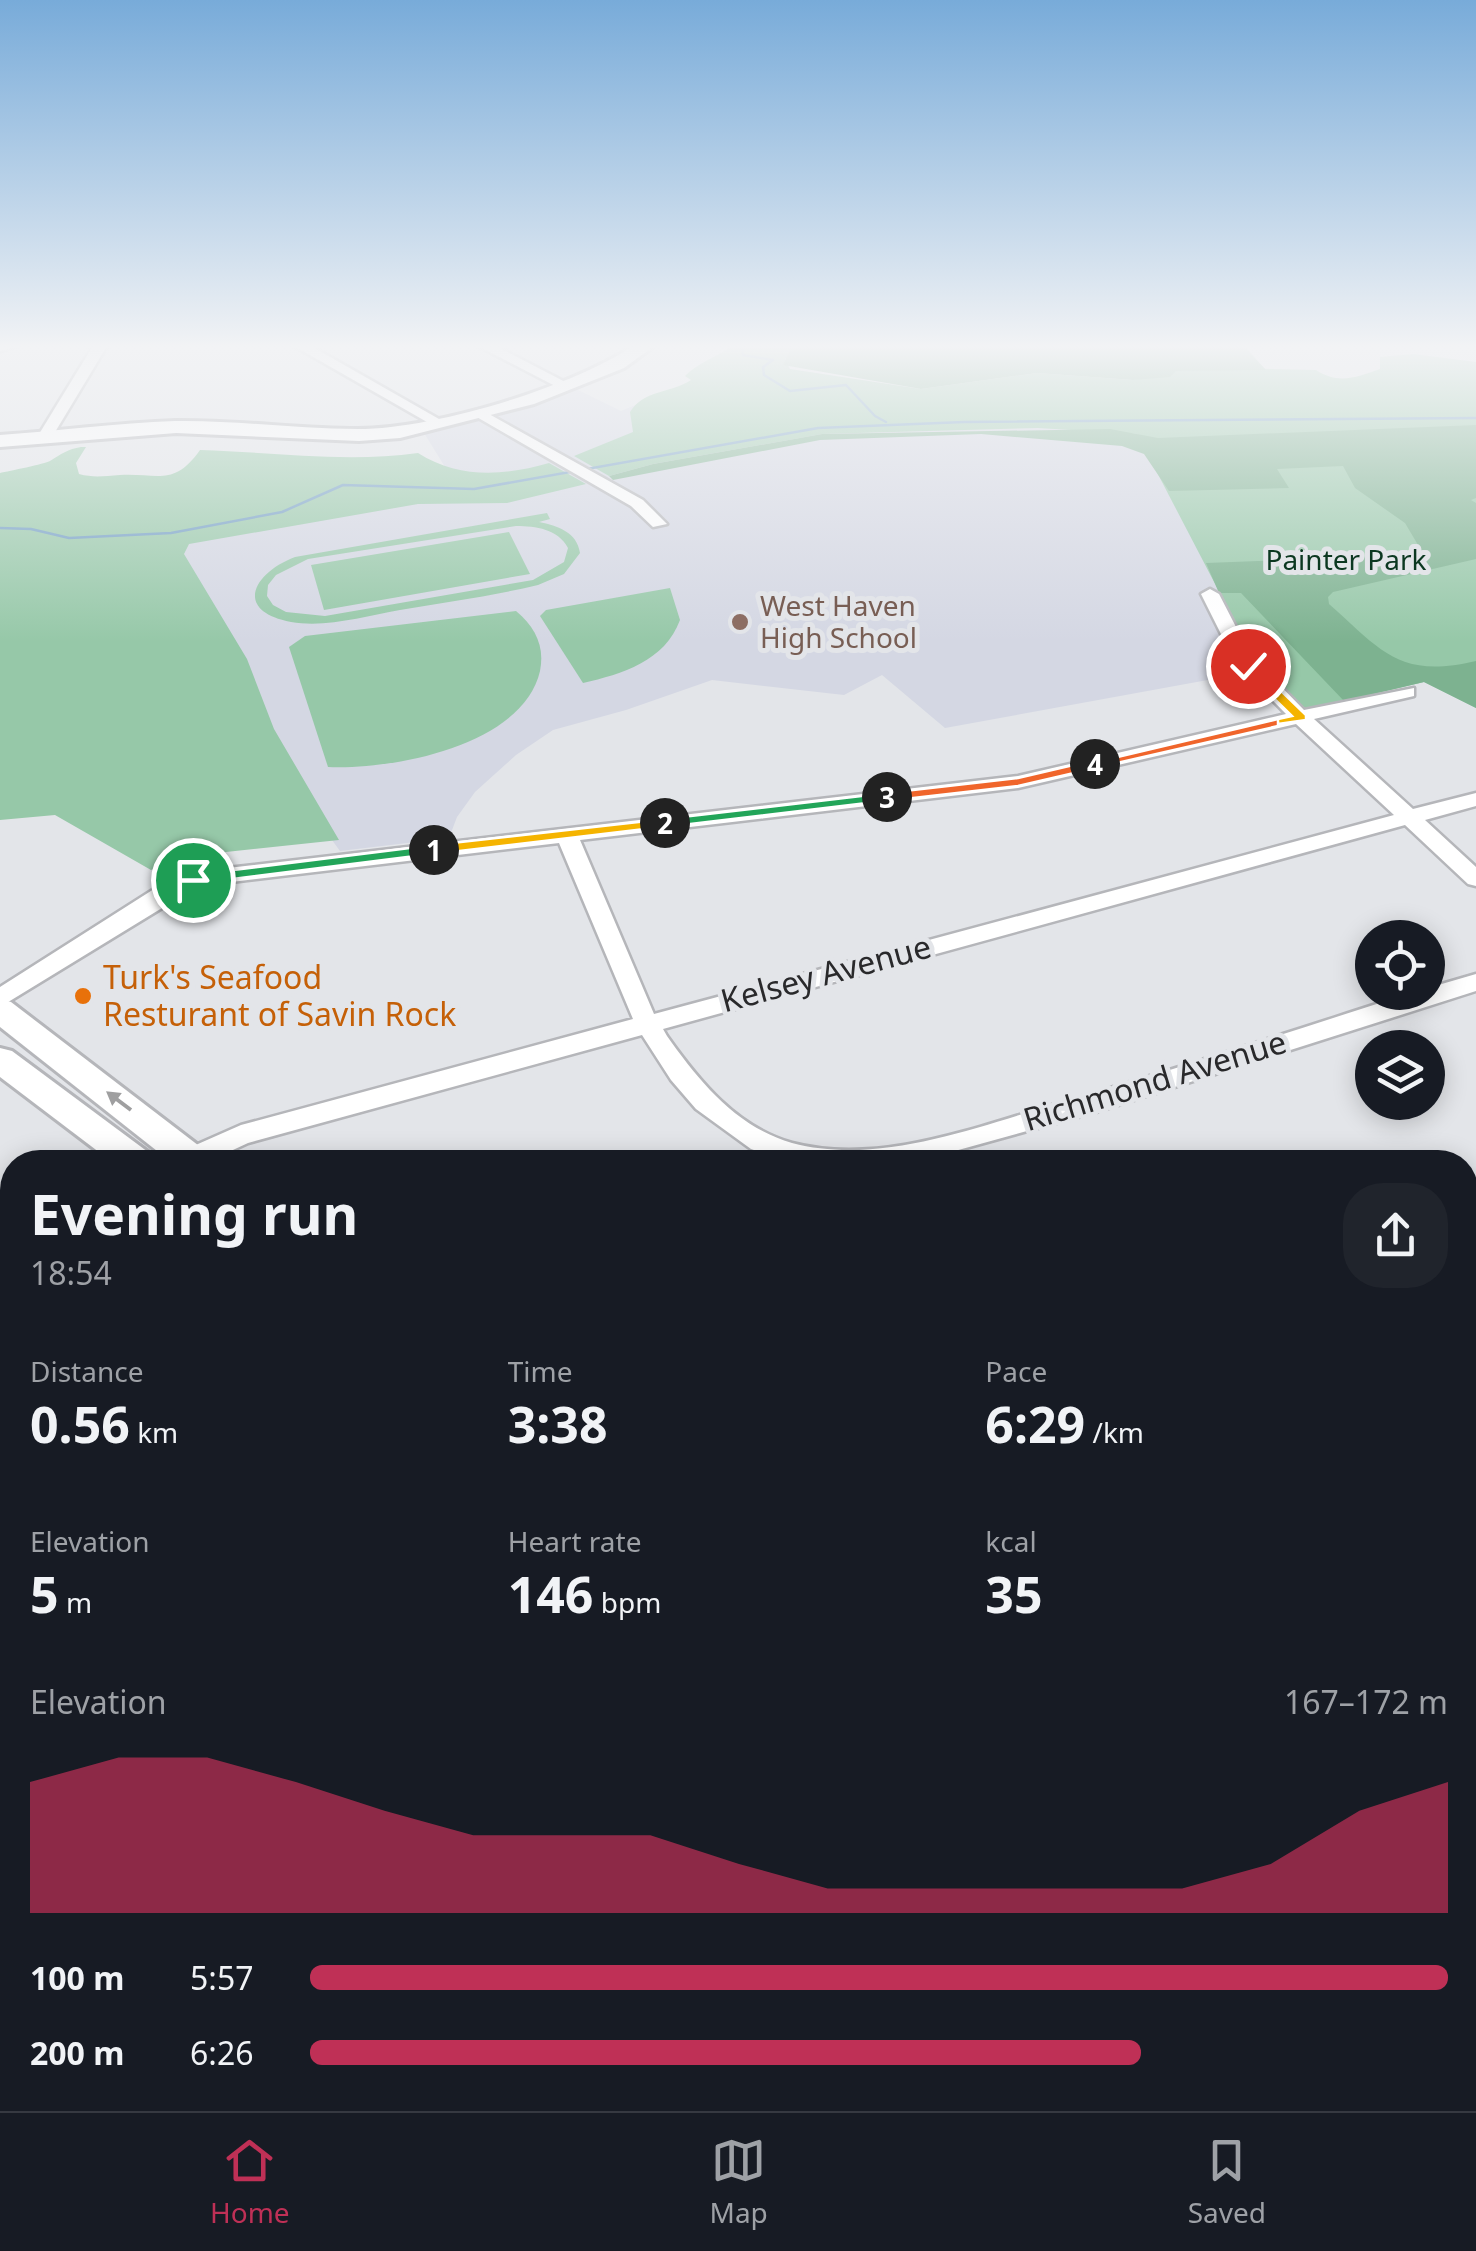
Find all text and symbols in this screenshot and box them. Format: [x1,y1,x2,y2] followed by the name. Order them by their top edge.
[1265,540,1427,578] park label: Painter Park
[760,586,917,656] place label: West Haven High School
[729,611,751,633] marker: West Haven High School
[1206,624,1291,709] pin
[1221,639,1276,694] icon: check
[1070,739,1120,789] pin: 4
[1087,745,1103,783] text: 4
[862,772,912,822] pin: 3
[879,778,895,816] text: 3
[640,798,690,848] pin: 2
[657,804,673,842] text: 2
[409,825,459,875] pin: 1
[426,831,442,869] text: 1
[151,838,236,923] pin
[166,853,221,908] icon: arrive
[1355,920,1445,1120] map controls
[1355,920,1445,1010] button: locate
[716,924,935,1021] street label: Kelsey Avenue
[103,955,456,1035] place label: Turk's Seafood Resturant of Savin Rock
[72,985,94,1007] marker: Turk's Seafood Resturant of Savin Rock
[1018,1019,1291,1140] street label: Richmond Avenue
[1355,1030,1445,1120] button: layers
[106,1091,132,1112] one-way arrow
[30,1176,358,1251] text: Evening run
[1343,1183,1448,1288] button: share
[30,1251,112,1294] text: 18:54
[30,1352,143,1390] text: Distance
[508,1352,572,1390] text: Time
[985,1352,1047,1390] text: Pace
[30,1390,130,1458] text: 0.56
[508,1390,608,1458] text: 3:38
[985,1390,1085,1458] text: 6:29
[130,1413,178,1451] text: km
[1085,1413,1144,1451] text: /km
[30,1522,150,1560] text: Elevation
[508,1522,641,1560] text: Heart rate
[985,1522,1037,1560] text: kcal
[30,1560,59,1628] text: 5
[508,1560,593,1628] text: 146
[985,1560,1043,1628] text: 35
[59,1583,92,1621] text: m
[593,1583,661,1621] text: bpm
[30,1680,167,1723] text: Elevation
[1284,1680,1448,1723] text: 167–172 m
[30,1956,124,1999] text: 100 m
[190,1956,254,1999] text: 5:57
[30,2031,124,2074] text: 200 m
[190,2031,254,2074] text: 6:26
[210,2133,290,2231] tab: Home
[710,2133,768,2231] tab: Map
[1188,2133,1266,2231] tab: Saved

